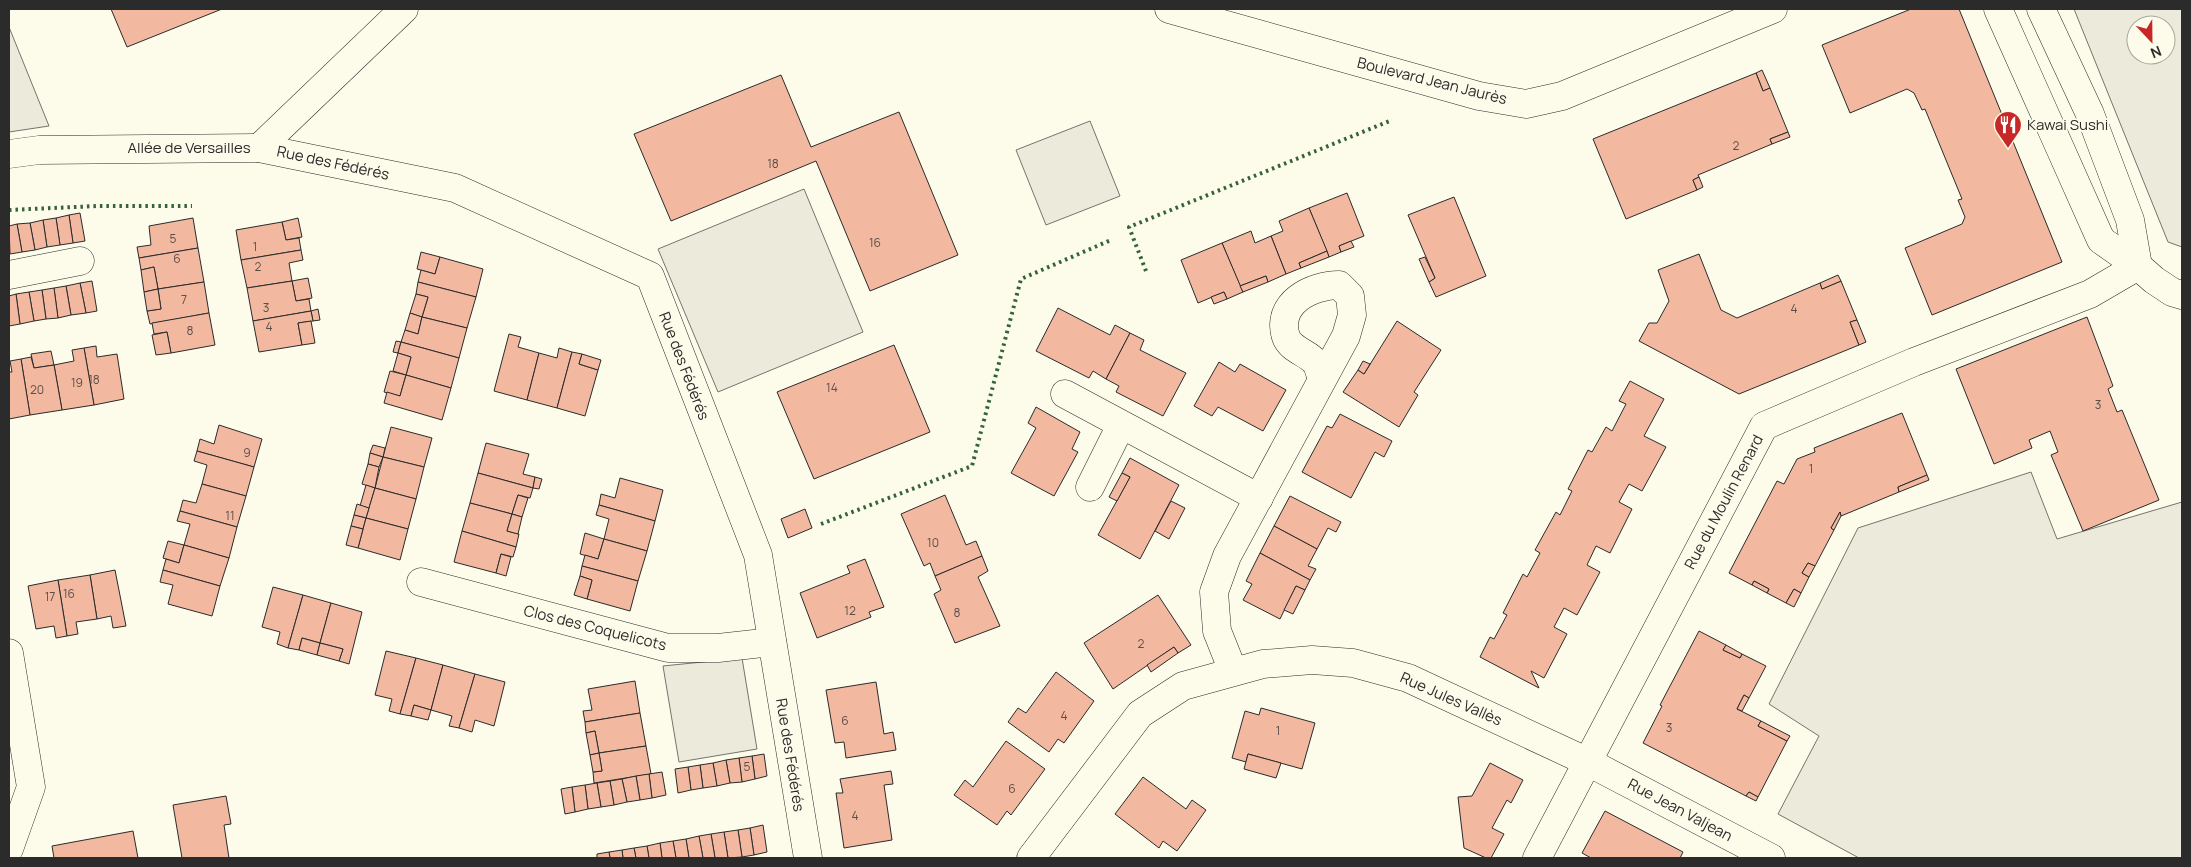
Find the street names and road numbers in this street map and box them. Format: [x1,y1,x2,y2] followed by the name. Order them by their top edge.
[1355,52,1509,109] street label: Boulevard Jean Jaurès
[127,137,251,158] street label: Allée de Versailles
[275,140,391,185] street label: Rue des Fédérés
[654,309,715,423] street label: Rue des Fédérés
[1679,431,1768,573] street label: Rue du Moulin Renard
[522,600,669,655] street label: Clos des Coquelicots
[1397,667,1506,730] street label: Rue Jules Vallès
[771,697,810,813] street label: Rue des Fédérés
[1624,773,1736,846] street label: Rue Jean Valjean

